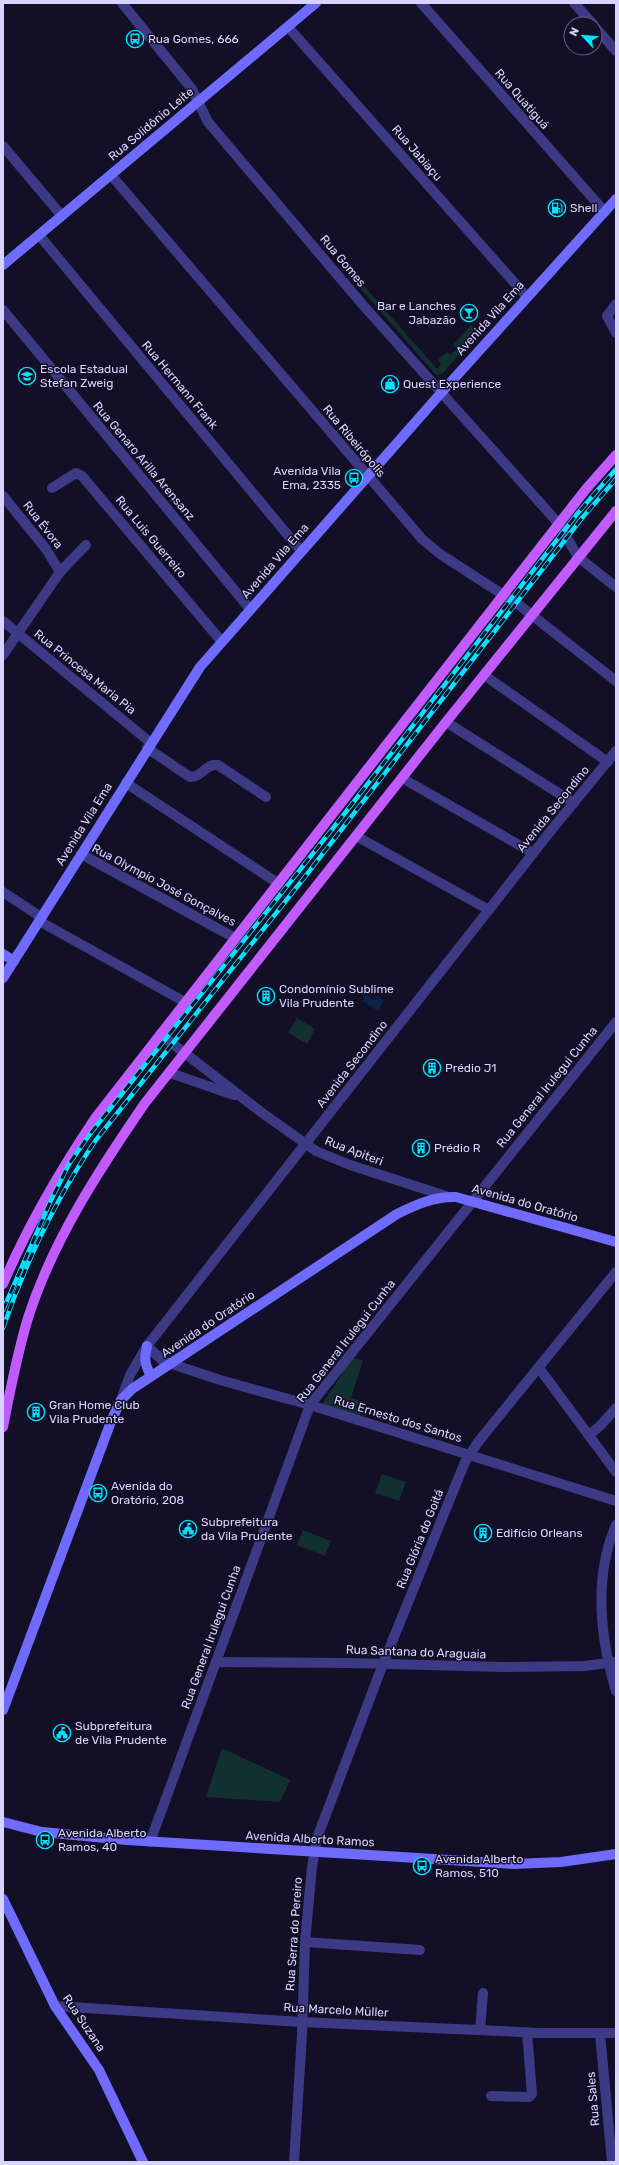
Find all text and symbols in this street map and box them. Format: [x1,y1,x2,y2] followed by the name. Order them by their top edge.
[563,16,603,56] north arrow
[567,25,582,38] text: N
[125,29,145,49] bus stop icon: Rua Gomes, 666
[148,32,239,46] place label: Rua Gomes, 666
[492,66,552,132] street label: Rua Quatiguá
[106,84,197,164] street label: Rua Solidônio Leite
[389,122,445,184] street label: Rua Jabiaçu
[547,198,567,218] fuel station icon: Shell
[570,201,597,215] place label: Shell
[317,232,369,290] street label: Rua Gomes
[453,278,527,358] street label: Avenida Vila Ema
[377,299,456,327] place label: Bar e Lanches Jabazão
[459,303,479,323] bar icon: Bar e Lanches Jabazão
[139,338,221,433] street label: Rua Hermann Frank
[40,362,128,390] place label: Escola Estadual Stefan Zweig
[17,366,37,386] school or university icon: Escola Estadual Stefan Zweig
[380,374,400,394] shop icon: Quest Experience
[403,377,502,391] place label: Quest Experience
[90,399,198,523] street label: Rua Genaro Arilla Arensanz
[320,402,388,480] street label: Rua Ribeirópolis
[273,464,341,492] place label: Avenida Vila Ema, 2335
[344,468,364,488] bus stop icon: Avenida Vila Ema, 2335
[113,493,189,581] street label: Rua Luis Guerreiro
[20,499,66,551] street label: Rua Évora
[239,521,311,601] street label: Avenida Vila Ema
[31,627,139,717] street label: Rua Princesa Maria Pia
[514,763,592,855] street label: Avenida Secondino
[53,780,115,868] street label: Avenida Vila Ema
[90,841,238,929] street label: Rua Olympio José Gonçalves
[279,982,394,1010] place label: Condomínio Sublime Vila Prudente
[256,986,276,1006] building icon: Condomínio Sublime Vila Prudente
[314,1017,390,1110] street label: Avenida Secondino
[494,1024,600,1150] street label: Rua General Irulegui Cunha
[422,1058,442,1078] building icon: Prédio J1
[445,1061,496,1075] place label: Prédio J1
[323,1133,385,1169] street label: Rua Apiteri
[411,1138,431,1158] building icon: Prédio R
[434,1141,481,1155] place label: Prédio R
[470,1181,580,1225] street label: Avenida do Oratório
[294,1277,398,1405] street label: Rua General Irulegui Cunha
[159,1287,257,1360] street label: Avenida do Oratório
[332,1393,464,1445] street label: Rua Ernesto dos Santos
[49,1398,140,1426] place label: Gran Home Club Vila Prudente
[26,1402,46,1422] building icon: Gran Home Club Vila Prudente
[111,1479,184,1507] place label: Avenida do Oratório, 208
[88,1483,108,1503] bus stop icon: Avenida do Oratório, 208
[394,1487,446,1591] street label: Rua Glória do Goitá
[201,1515,293,1543] place label: Subprefeitura da Vila Prudente
[178,1519,198,1539] public building icon: Subprefeitura da Vila Prudente
[473,1523,493,1543] building icon: Edifício Orleans
[496,1526,583,1540] place label: Edifício Orleans
[178,1563,244,1711] street label: Rua General Irulegui Cunha
[346,1643,486,1661] street label: Rua Santana do Araguaia
[75,1719,167,1747] place label: Subprefeitura de Vila Prudente
[52,1723,72,1743] public building icon: Subprefeitura de Vila Prudente
[58,1826,146,1854] place label: Avenida Alberto Ramos, 40
[245,1829,375,1849] street label: Avenida Alberto Ramos
[35,1830,55,1850] bus stop icon: Avenida Alberto Ramos, 40
[435,1852,523,1880] place label: Avenida Alberto Ramos, 510
[412,1856,432,1876] bus stop icon: Avenida Alberto Ramos, 510
[283,1876,305,1991] street label: Rua Serra do Pereiro
[60,1992,108,2054] street label: Rua Suzana
[283,2000,389,2020] street label: Rua Marcelo Müller
[584,2071,602,2127] street label: Rua Sales

